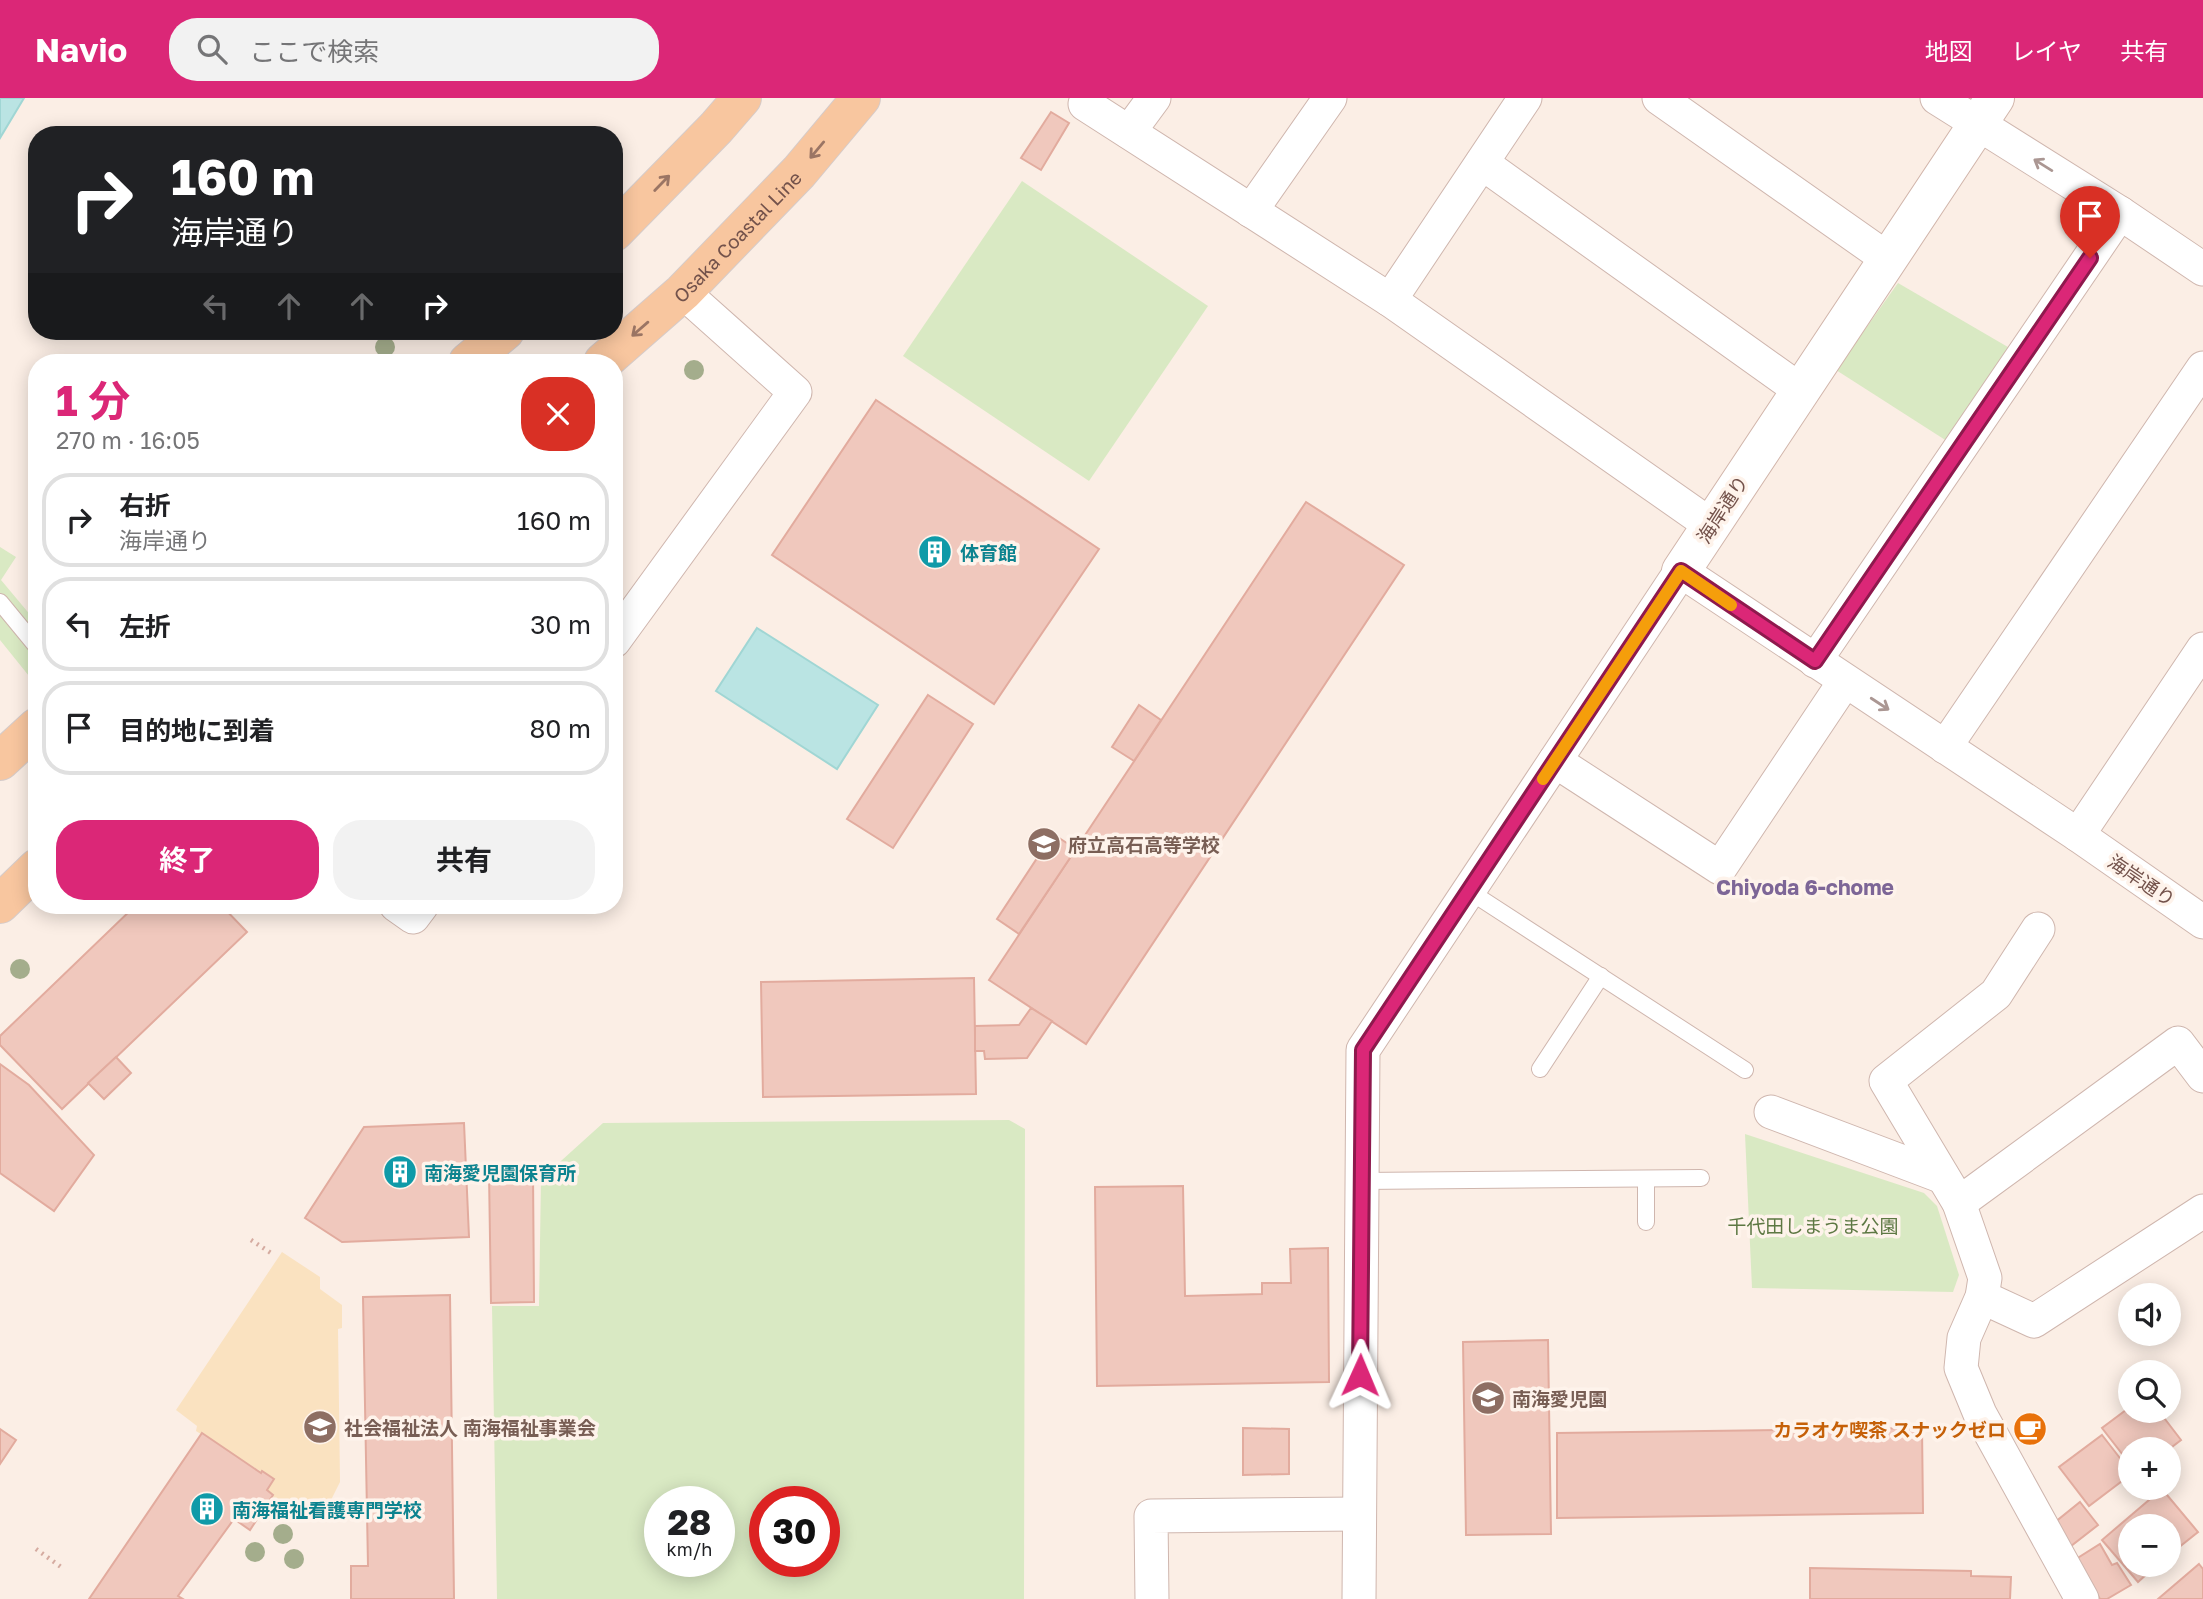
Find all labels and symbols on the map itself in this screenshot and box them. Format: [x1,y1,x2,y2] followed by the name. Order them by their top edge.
[809,141,825,159] one-way arrow
[2034,158,2053,173] one-way arrow
[668,166,806,307] street label: Osaka Coastal Line
[653,175,670,192] one-way arrow
[2060,186,2120,258] pin
[632,321,649,338] one-way arrow
[1692,471,1752,547] street label: 海岸通り
[916,533,954,571] building icon: 体育館
[960,541,1017,564] place label: 体育館
[1870,697,1889,712] one-way arrow
[1025,825,1063,863] school or university icon: 府立高石高等学校
[1068,833,1220,856] place label: 府立高石高等学校
[2104,849,2180,911] street label: 海岸通り
[1716,874,1894,900] district label: Chiyoda 6-chome
[381,1153,419,1191] building icon: 南海愛児園保育所
[424,1161,576,1184] place label: 南海愛児園保育所
[1727,1214,1899,1237] park label: 千代田しまうま公園
[1323,1338,1397,1412] position arrow
[1469,1379,1507,1417] school or university icon: 南海愛児園
[1512,1387,1607,1410] place label: 南海愛児園
[301,1408,339,1446] school or university icon: 社会福祉法人 南海福祉事業会
[2011,1410,2049,1448] cafe icon: カラオケ喫茶 スナックゼロ
[344,1416,596,1439] place label: 社会福祉法人 南海福祉事業会
[1773,1418,2006,1441] place label: カラオケ喫茶 スナックゼロ
[749,1486,840,1577] speed limit sign: 30
[188,1490,226,1528] building icon: 南海福祉看護専門学校
[232,1498,422,1521] place label: 南海福祉看護専門学校

